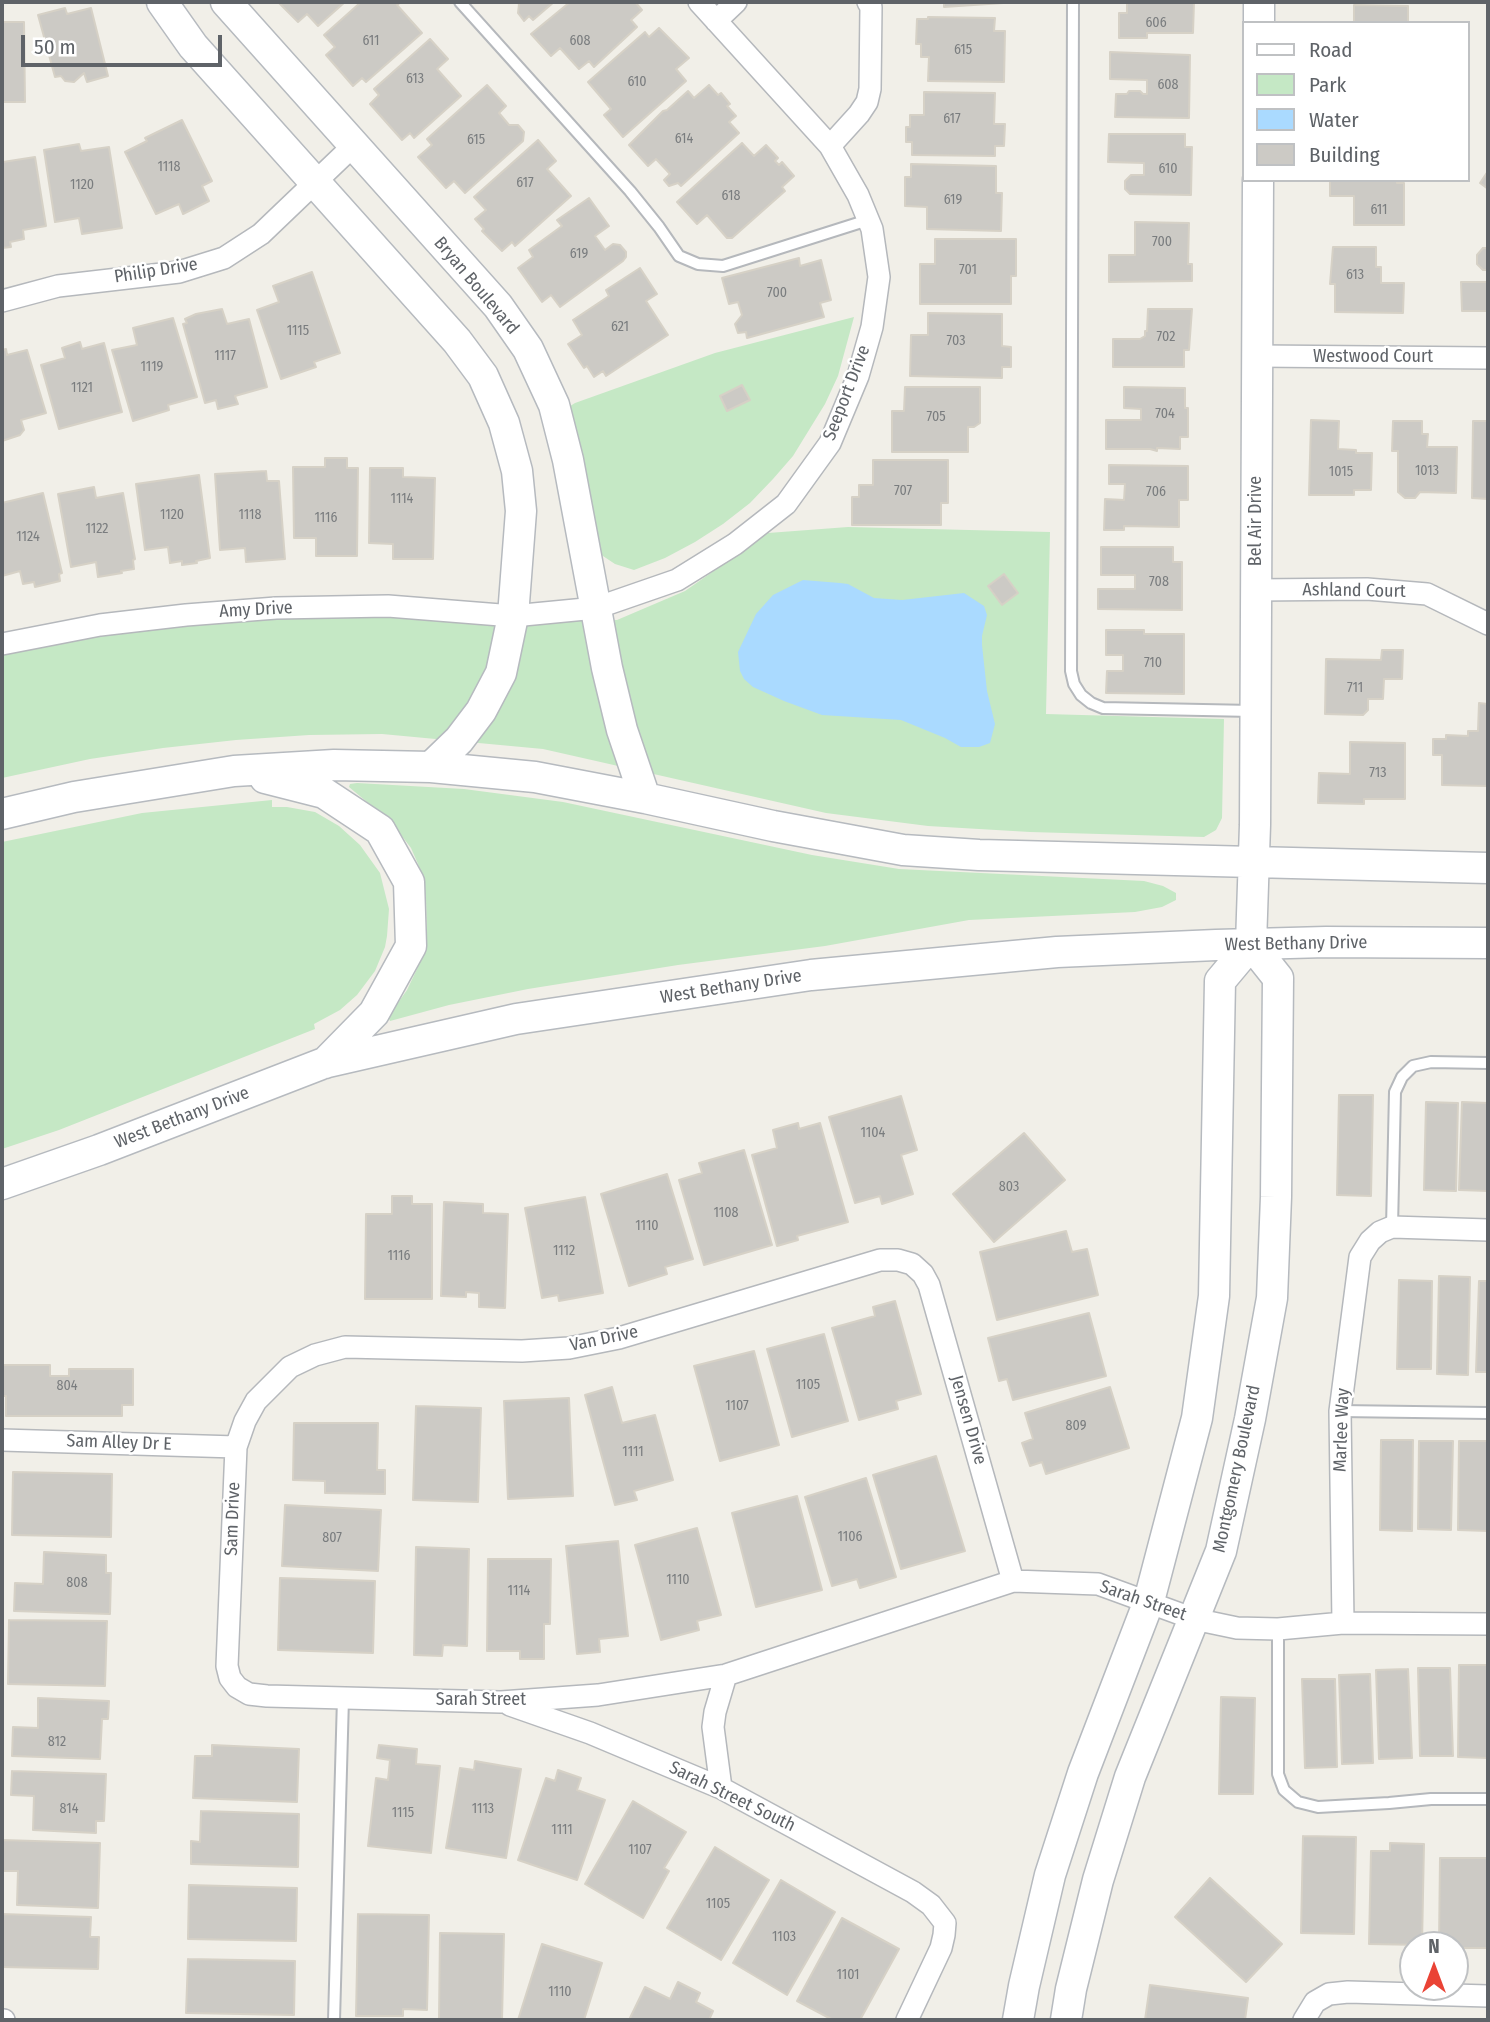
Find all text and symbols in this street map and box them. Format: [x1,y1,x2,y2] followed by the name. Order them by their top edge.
[1145,15,1167,31] house number: 606
[24,21,226,65] scale bar
[1242,21,1469,182] legend
[362,33,380,49] house number: 611
[569,33,591,49] house number: 608
[34,34,76,60] text: 50 m
[1309,37,1353,63] text: Road
[954,42,972,58] house number: 615
[406,71,424,87] house number: 613
[1309,72,1346,98] text: Park
[627,74,647,90] house number: 610
[1157,77,1179,93] house number: 608
[1309,107,1359,133] text: Water
[943,111,961,127] house number: 617
[675,131,693,147] house number: 614
[467,132,485,148] house number: 615
[1309,142,1380,168] text: Building
[158,159,180,175] house number: 1118
[1158,161,1178,177] house number: 610
[516,175,534,191] house number: 617
[70,177,94,193] house number: 1120
[722,188,740,204] house number: 618
[944,192,962,208] house number: 619
[1370,202,1388,218] house number: 611
[429,233,523,339] street label: Bryan Boulevard
[1152,234,1172,250] house number: 700
[570,246,588,262] house number: 619
[113,254,199,288] street label: Philip Drive
[959,262,977,278] house number: 701
[1346,267,1364,283] house number: 613
[767,285,787,301] house number: 700
[611,319,629,335] house number: 621
[287,323,309,339] house number: 1115
[1157,329,1175,345] house number: 702
[947,333,965,349] house number: 703
[819,342,875,444] street label: Seeport Drive
[1313,346,1433,368] street label: Westwood Court
[214,348,236,364] house number: 1117
[141,359,163,375] house number: 1119
[71,380,93,396] house number: 1121
[1155,406,1175,422] house number: 704
[926,409,946,425] house number: 705
[1415,463,1439,479] house number: 1013
[1329,464,1353,480] house number: 1015
[1245,476,1267,566] street label: Bel Air Drive
[894,483,912,499] house number: 707
[1146,484,1166,500] house number: 706
[391,491,413,507] house number: 1114
[160,507,184,523] house number: 1120
[239,507,261,523] house number: 1118
[315,510,337,526] house number: 1116
[85,521,109,537] house number: 1122
[16,529,40,545] house number: 1124
[1149,574,1169,590] house number: 708
[1302,579,1406,603] street label: Ashland Court
[219,597,293,623] street label: Amy Drive
[1144,655,1162,671] house number: 710
[1347,680,1363,696] house number: 711
[1369,765,1387,781] house number: 713
[1224,932,1368,956] street label: West Bethany Drive
[659,965,803,1009] street label: West Bethany Drive
[112,1082,252,1154] street label: West Bethany Drive
[861,1125,885,1141] house number: 1104
[999,1179,1019,1195] house number: 803
[713,1205,739,1221] house number: 1108
[635,1218,659,1234] house number: 1110
[553,1243,575,1259] house number: 1112
[388,1248,410,1264] house number: 1116
[568,1321,640,1357] street label: Van Drive
[945,1373,991,1467] street label: Jensen Drive
[796,1377,820,1393] house number: 1105
[56,1378,78,1394] house number: 804
[1209,1383,1265,1555] street label: Montgomery Boulevard
[1330,1388,1354,1472] street label: Marlee Way
[725,1398,749,1414] house number: 1107
[1066,1418,1086,1434] house number: 809
[66,1430,172,1456] street label: Sam Alley Dr E
[622,1444,644,1460] house number: 1111
[221,1482,245,1556] street label: Sam Drive
[838,1529,862,1545] house number: 1106
[322,1530,342,1546] house number: 807
[666,1572,690,1588] house number: 1110
[66,1575,88,1591] house number: 808
[1097,1576,1189,1626] street label: Sarah Street
[508,1583,530,1599] house number: 1114
[436,1689,526,1711] street label: Sarah Street
[48,1734,66,1750] house number: 812
[665,1757,799,1837] street label: Sarah Street South
[60,1801,78,1817] house number: 814
[472,1801,494,1817] house number: 1113
[392,1805,414,1821] house number: 1115
[551,1822,573,1838] house number: 1111
[628,1842,652,1858] house number: 1107
[706,1896,730,1912] house number: 1105
[772,1929,796,1945] house number: 1103
[1399,1931,1469,2001] north arrow
[1428,1935,1440,1958] text: N
[836,1967,860,1983] house number: 1101
[548,1984,572,2000] house number: 1110

